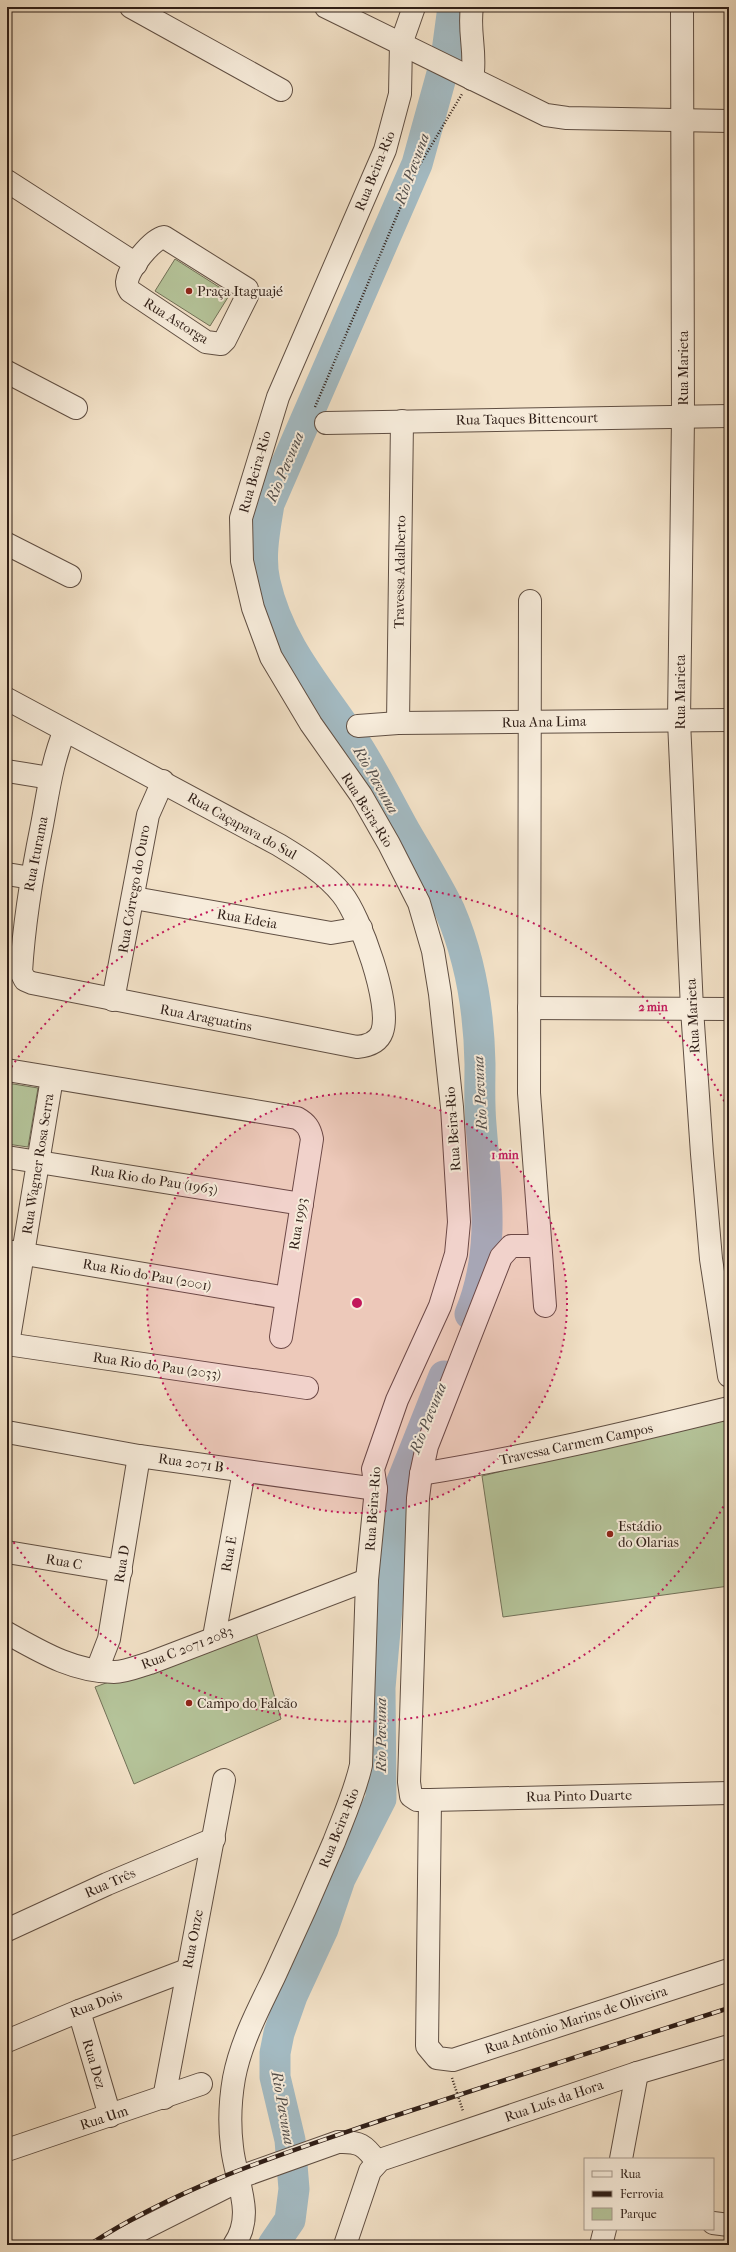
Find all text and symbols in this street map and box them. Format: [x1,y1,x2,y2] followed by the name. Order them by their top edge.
[351,128,399,214] street label: Rua Beira-Rio
[390,131,433,208] water label: Rio Pavuna
[197,283,283,300] place label: Praça Itaguajé
[184,286,194,296] marker: Praça Itaguajé
[140,294,212,348] street label: Rua Astorga
[675,330,692,406] street label: Rua Marieta
[456,409,598,429] street label: Rua Taques Bittencourt
[235,429,275,515] street label: Rua Beira-Rio
[262,429,308,506] water label: Rio Pavuna
[391,515,409,629] street label: Travessa Adalberto
[672,654,689,730] street label: Rua Marieta
[502,713,587,731] street label: Rua Ana Lima
[349,742,402,817] water label: Rio Pavuna
[337,770,397,850] street label: Rua Beira-Rio
[184,789,300,863] street label: Rua Caçapava do Sul
[20,815,52,893] street label: Rua Iturama
[114,824,154,954] street label: Rua Córrego do Ouro
[215,905,279,933] street label: Rua Edeia
[683,978,703,1054] street label: Rua Marieta
[638,1000,669,1014] text: 2 min
[159,1001,253,1035] street label: Rua Araguatins
[469,1055,491,1132] water label: Rio Pavuna
[442,1086,464,1172] street label: Rua Beira-Rio
[18,1092,58,1236] street label: Rua Wagner Rosa Serra
[491,1148,520,1162] text: 1 min
[89,1162,219,1198] street label: Rua Rio do Pau (1963)
[285,1197,311,1251] street label: Rua 1993
[81,1255,213,1295] street label: Rua Rio do Pau (2001)
[350,1296,364,1310] centre of rings
[92,1349,222,1383] street label: Rua Rio do Pau (2033)
[405,1380,450,1457] water label: Rio Pavuna
[498,1419,654,1469] street label: Travessa Carmem Campos
[157,1450,225,1476] street label: Rua 2071 B
[362,1466,384,1552] street label: Rua Beira-Rio
[618,1518,679,1551] place label: Estádio do Olarias
[605,1529,615,1539] marker: Estádio do Olarias
[218,1534,241,1573] street label: Rua E
[111,1544,133,1584] street label: Rua D
[44,1550,84,1574] street label: Rua C
[139,1623,235,1673] street label: Rua C 2071 2083
[197,1695,297,1712] place label: Campo do Falcão
[184,1698,194,1708] marker: Campo do Falcão
[372,1698,390,1773] water label: Rio Pavuna
[315,1785,363,1871] street label: Rua Beira-Rio
[526,1787,632,1805] street label: Rua Pinto Duarte
[82,1864,138,1902] street label: Rua Três
[179,1908,207,1970] street label: Rua Onze
[483,1982,670,2058] street label: Rua Antônio Marins de Oliveira
[68,1986,124,2022] street label: Rua Dois
[78,2037,110,2091] street label: Rua Dez
[267,2069,298,2146] water label: Rio Pavuna
[502,2076,606,2126] street label: Rua Luís da Hora
[78,2102,131,2134] street label: Rua Um
[584,2158,714,2230] legend
[620,2167,641,2181] text: Rua
[620,2187,664,2201] text: Ferrovia
[620,2207,657,2221] text: Parque

